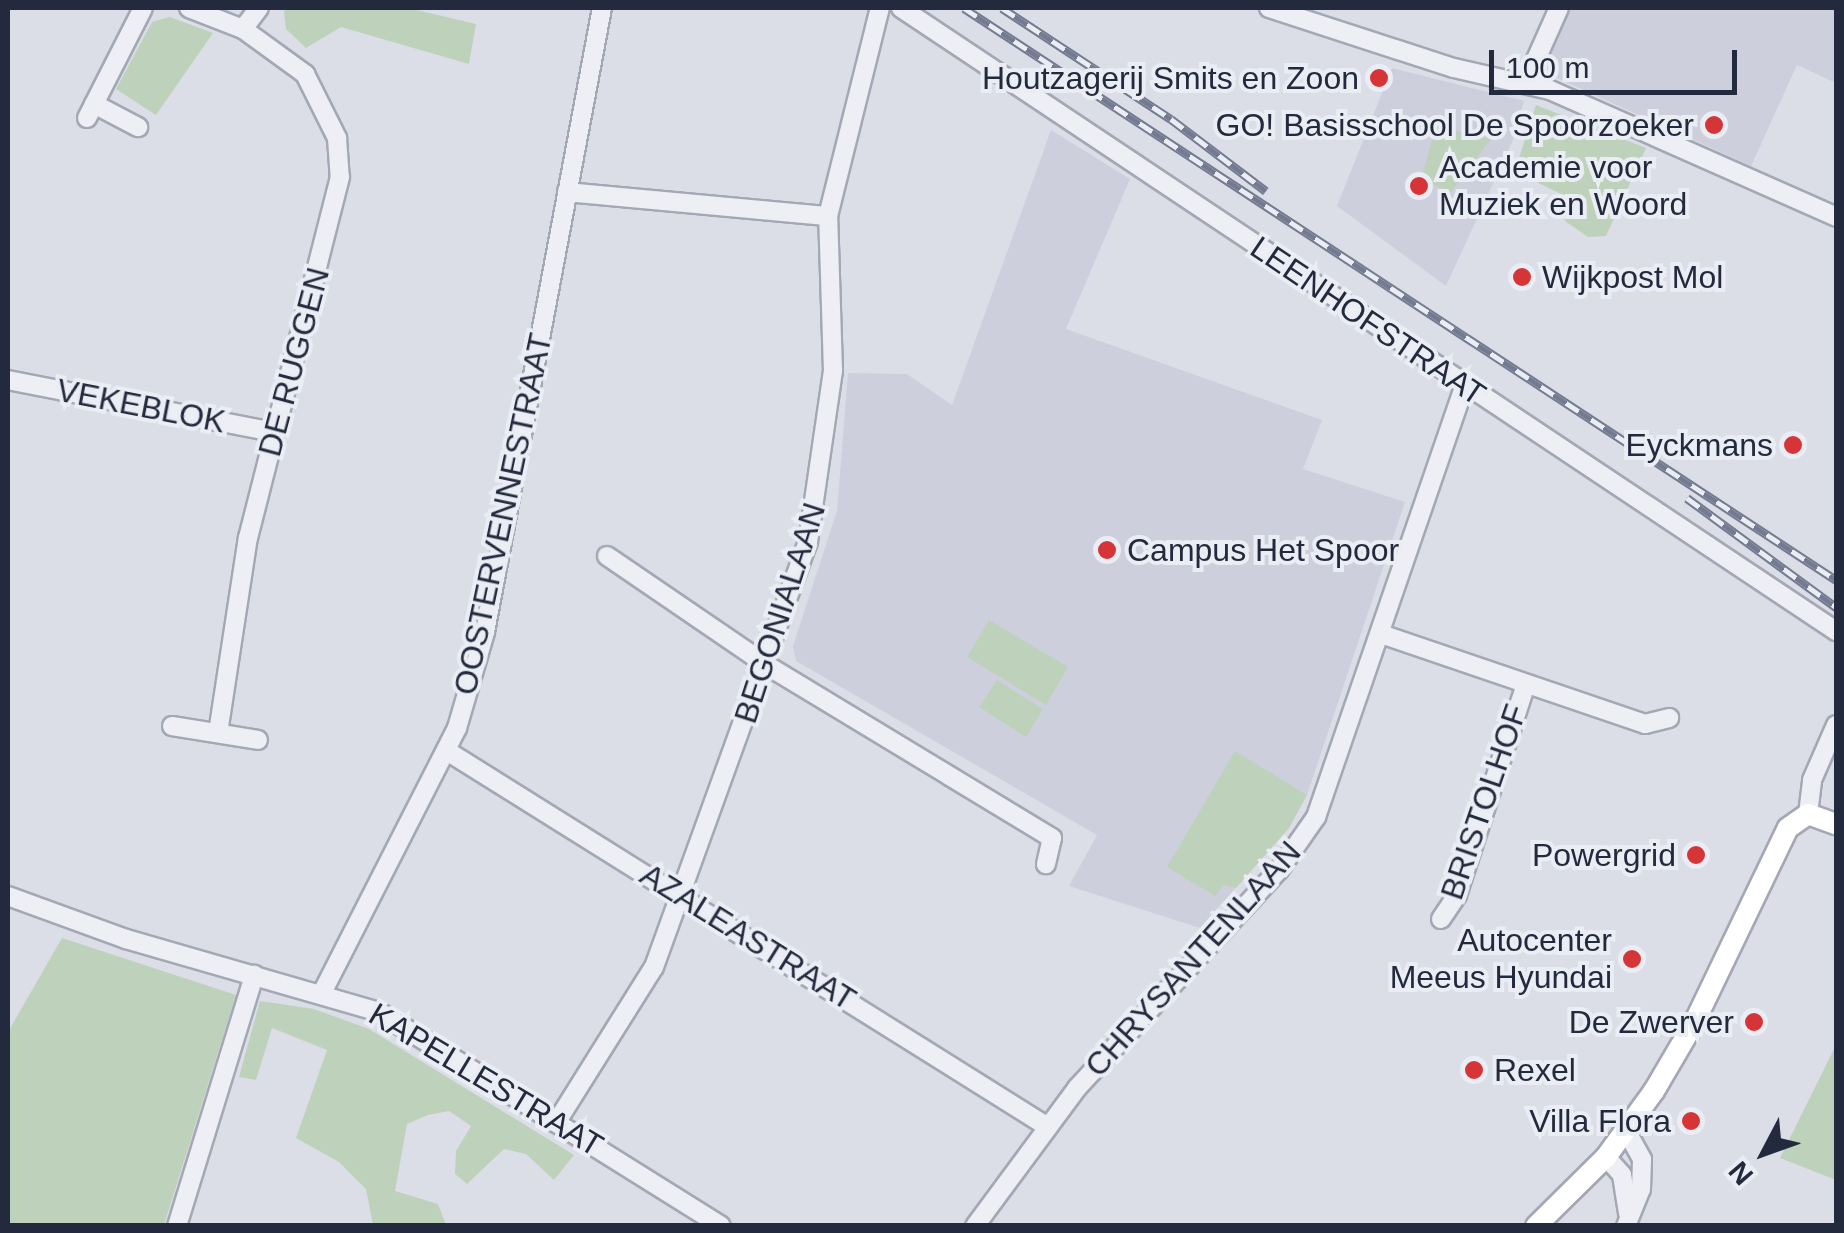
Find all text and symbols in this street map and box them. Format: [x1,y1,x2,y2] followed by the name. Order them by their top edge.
[1494,30,1742,92] scale bar
[1506,51,1589,84] text: 100 m
[982,59,1359,97] place label: Houtzagerij Smits en Zoon
[1368,67,1390,89] marker: Houtzagerij Smits en Zoon
[1216,106,1694,144] place label: GO! Basisschool De Spoorzoeker
[1703,114,1725,136] marker: GO! Basisschool De Spoorzoeker
[1439,149,1687,224] place label: Academie voor Muziek en Woord
[1408,175,1430,197] marker: Academie voor Muziek en Woord
[1243,228,1493,414] street label: LEENHOFSTRAAT
[1542,258,1723,296] place label: Wijkpost Mol
[250,263,338,461] street label: DE RUGGEN
[1511,266,1533,288] marker: Wijkpost Mol
[446,330,560,698] street label: OOSTERVENNESTRAAT
[54,371,228,441] street label: VEKEBLOK
[1625,426,1773,464] place label: Eyckmans
[1782,434,1804,456] marker: Eyckmans
[726,498,834,728] street label: BEGONIALAAN
[1127,531,1399,569] place label: Campus Het Spoor
[1096,539,1118,561] marker: Campus Het Spoor
[1433,699,1535,905] street label: BRISTOLHOF
[1077,833,1309,1085] street label: CHRYSANTENLAAN
[1532,836,1676,874] place label: Powergrid
[1685,844,1707,866] marker: Powergrid
[633,855,863,1019] street label: AZALEASTRAAT
[1390,922,1612,997] place label: Autocenter Meeus Hyundai
[1621,948,1643,970] marker: Autocenter Meeus Hyundai
[362,995,610,1165] street label: KAPELLESTRAAT
[1569,1003,1734,1041] place label: De Zwerver
[1743,1011,1765,1033] marker: De Zwerver
[1494,1051,1576,1089] place label: Rexel
[1463,1059,1485,1081] marker: Rexel
[1529,1102,1671,1140] place label: Villa Flora
[1714,1103,1814,1203] north arrow
[1680,1110,1702,1132] marker: Villa Flora
[1723,1155,1759,1191] text: N

